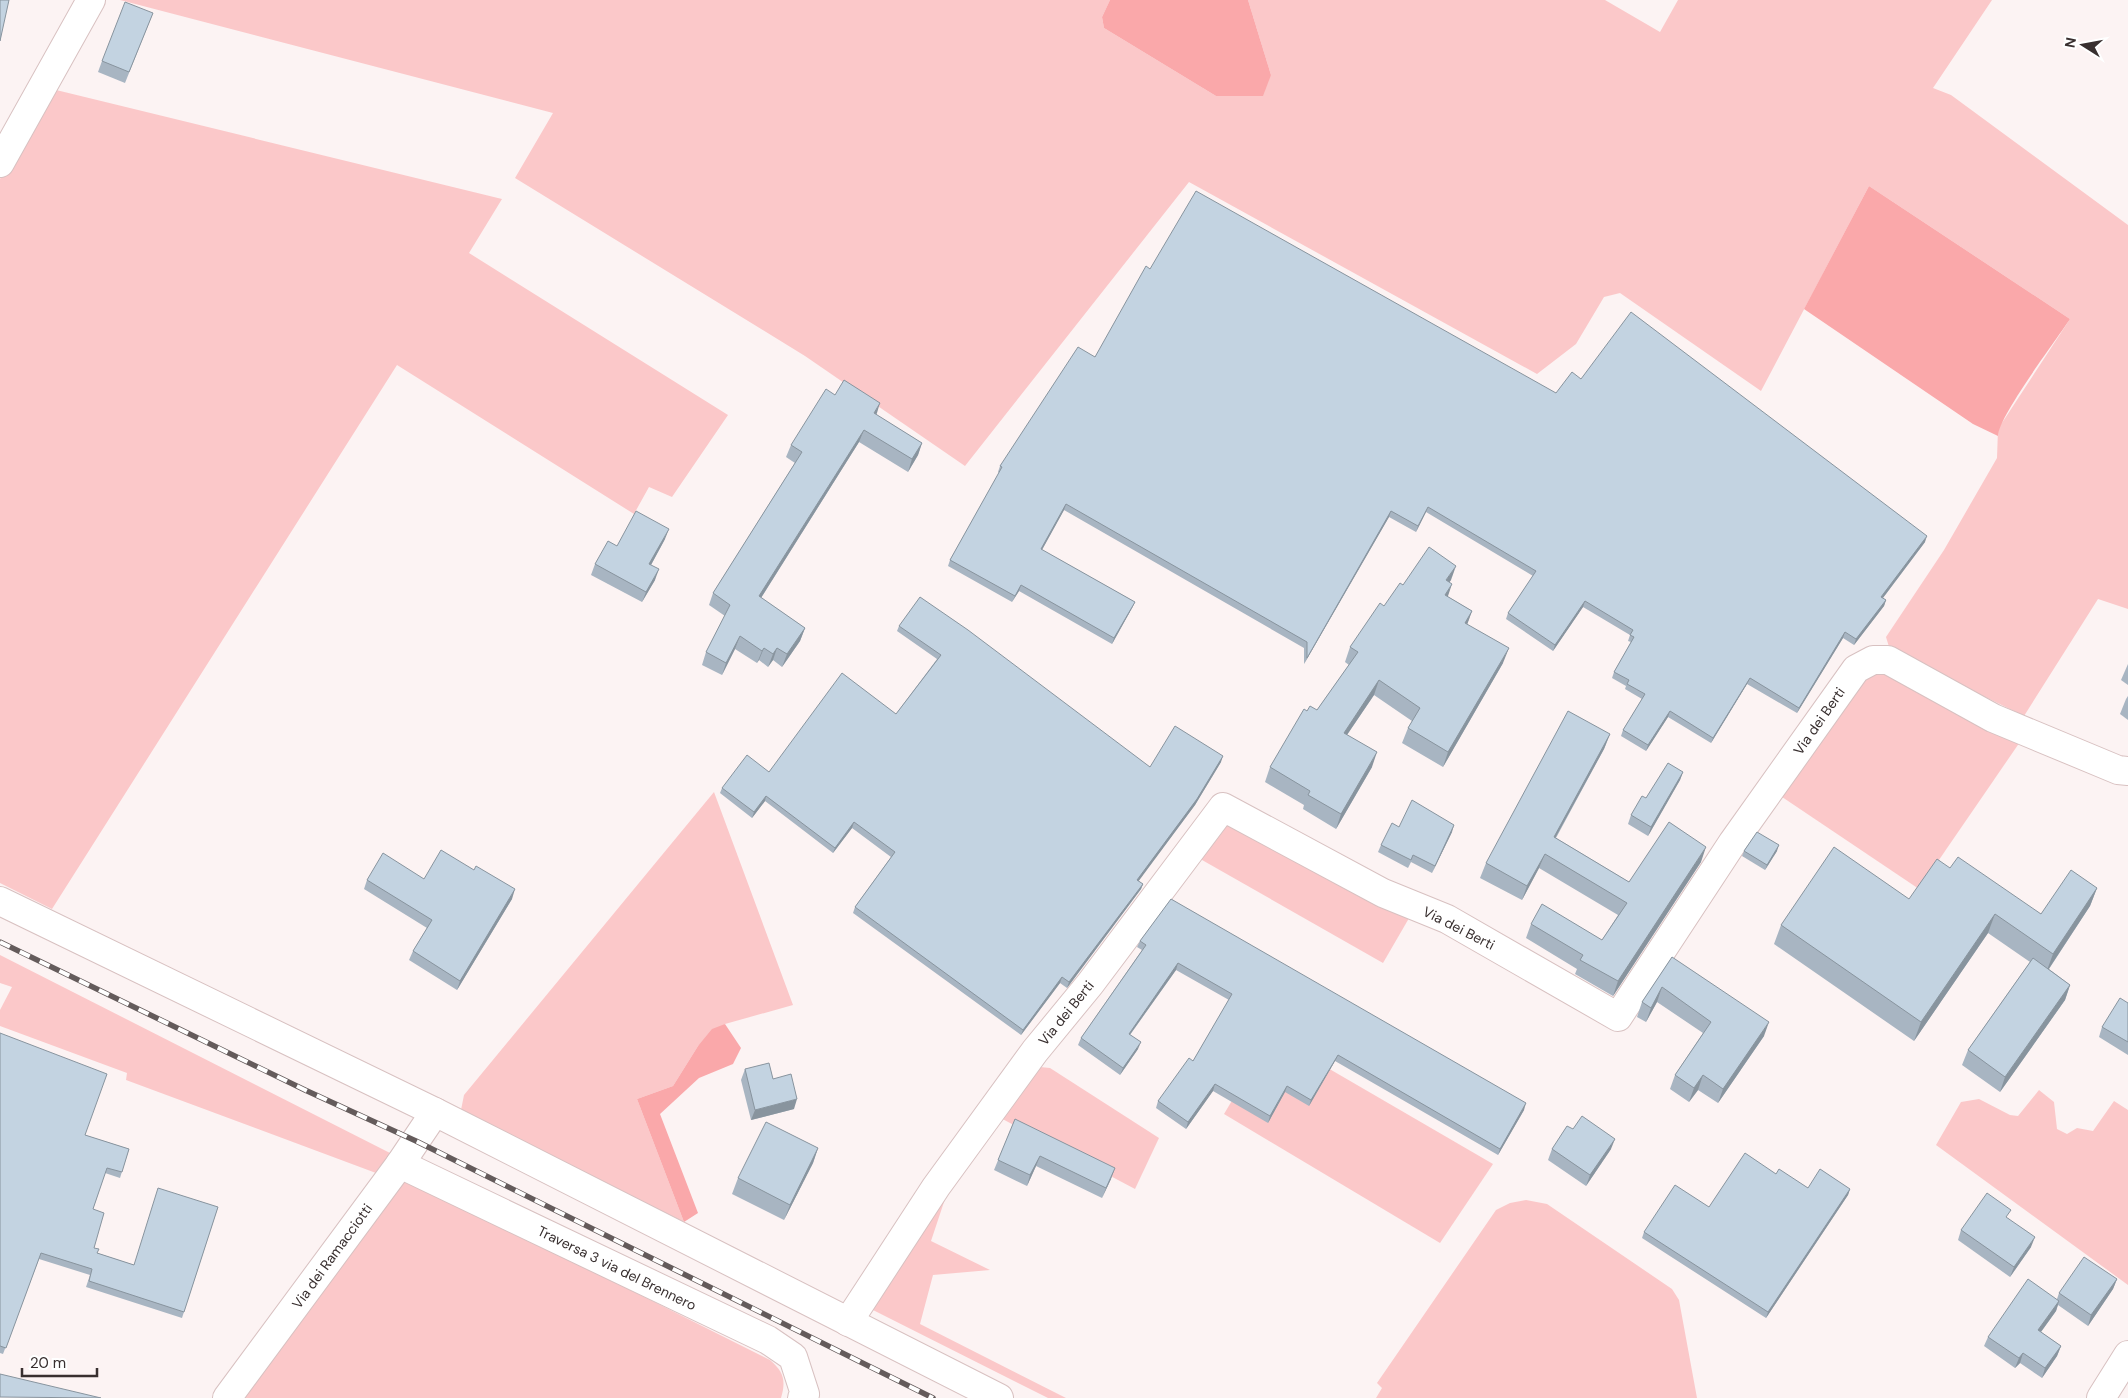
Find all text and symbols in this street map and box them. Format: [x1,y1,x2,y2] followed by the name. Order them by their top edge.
[2058,20,2108,70] north arrow
[2060,36,2080,49] text: N
[1789,684,1849,758] street label: Via dei Berti
[1420,902,1498,954] street label: Via dei Berti
[1034,977,1098,1049] street label: Via dei Berti
[288,1200,376,1312] street label: Via dei Ramacciotti
[535,1222,699,1314] street label: Traversa 3 via del Brennero
[22,1346,98,1378] scale bar
[30,1353,66,1373] text: 20 m

